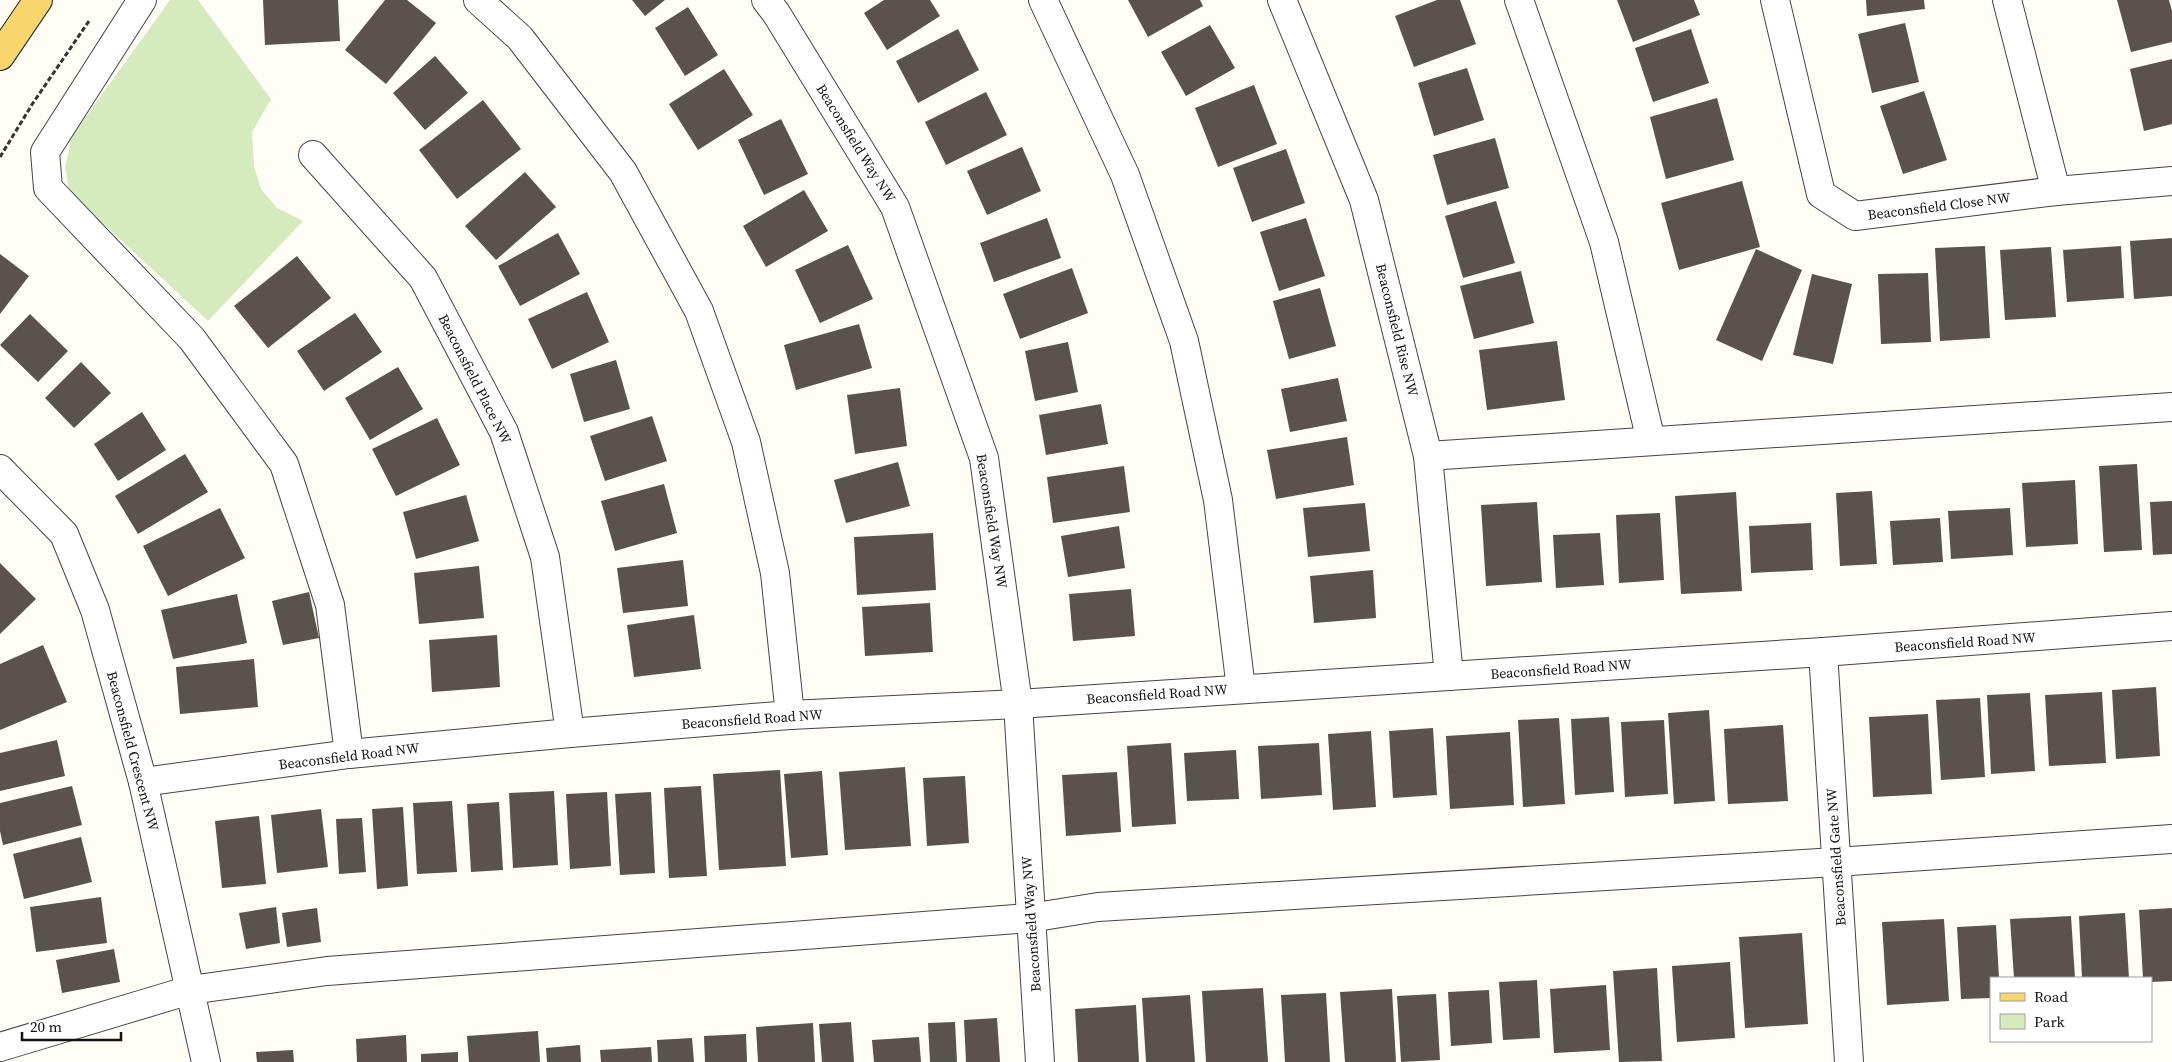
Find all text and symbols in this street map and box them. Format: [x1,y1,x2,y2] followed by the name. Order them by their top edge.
[811,80,901,206] street label: Beaconsfield Way NW
[1866,187,2012,225] street label: Beaconsfield Close NW
[1371,261,1423,399] street label: Beaconsfield Rise NW
[434,311,517,448] street label: Beaconsfield Place NW
[971,452,1013,590] street label: Beaconsfield Way NW
[1894,627,2037,657] street label: Beaconsfield Road NW
[1490,654,1633,684] street label: Beaconsfield Road NW
[102,669,164,834] street label: Beaconsfield Crescent NW
[1086,679,1229,709] street label: Beaconsfield Road NW
[681,704,824,734] street label: Beaconsfield Road NW
[278,737,421,775] street label: Beaconsfield Road NW
[1821,787,1851,927] street label: Beaconsfield Gate NW
[1016,855,1046,993] street label: Beaconsfield Way NW
[1990,977,2152,1042] legend
[2034,986,2068,1007] text: Road
[22,1010,121,1042] scale bar
[2034,1011,2066,1032] text: Park
[30,1016,62,1037] text: 20 m

